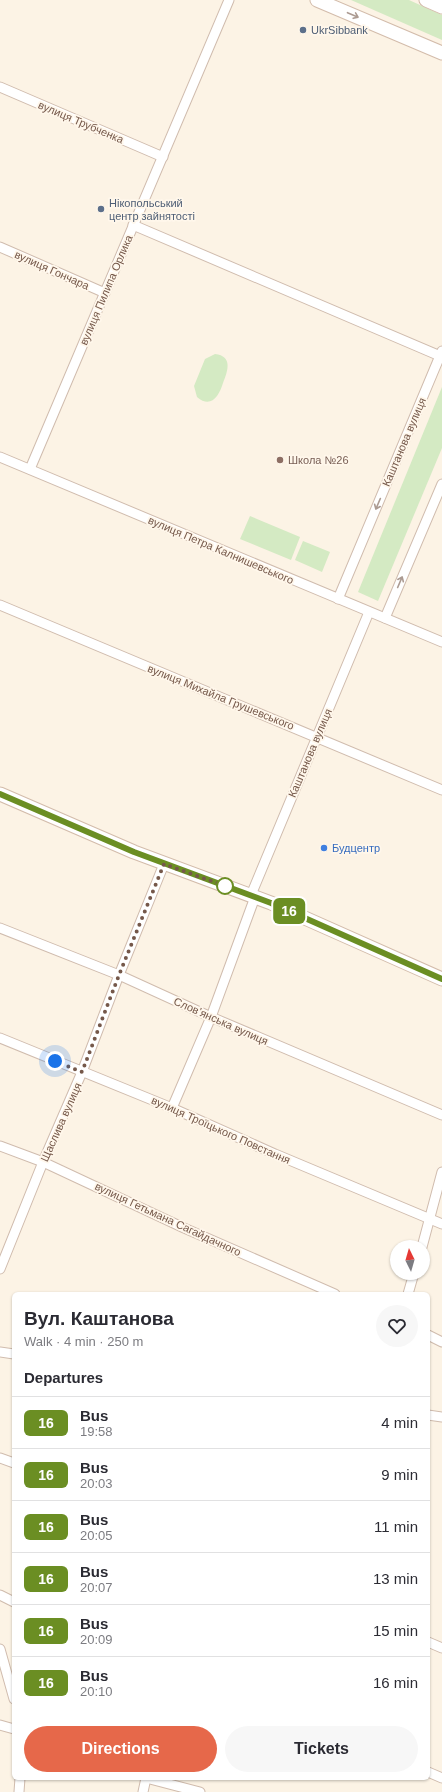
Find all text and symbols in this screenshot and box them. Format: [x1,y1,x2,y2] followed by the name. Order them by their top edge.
[346,12,358,20] one-way arrow
[311,24,368,36] place label: UkrSibbank
[298,25,308,35] marker: UkrSibbank
[37,99,126,146] street label: вулиця Трубченка
[109,197,195,222] place label: Нікопольський центр зайнятості
[96,204,106,214] marker: Нікопольський центр зайнятості
[77,232,135,347] street label: вулиця Пилипа Орлика
[13,248,92,292] street label: вулиця Гончара
[380,396,428,488] street label: Каштанова вулиця
[288,454,349,466] place label: Школа №26
[275,455,285,465] marker: Школа №26
[374,497,381,509] one-way arrow
[147,514,295,586] street label: вулиця Петра Калнишевського
[397,577,405,589] one-way arrow
[146,662,296,732] street label: вулиця Михайла Грушевського
[286,707,334,799] street label: Каштанова вулиця
[332,842,380,854] place label: Будцентр
[319,843,329,853] marker: Будцентр
[216,877,234,895] unlabelled marker
[271,898,307,924] line badge: 16
[281,903,297,919] text: 16
[172,995,270,1047] street label: Словʼянська вулиця
[45,1051,65,1071] your location
[38,1081,84,1163] street label: Щаслива вулиця
[150,1094,292,1166] street label: вулиця Троїцького Повстання
[93,1180,243,1258] street label: вулиця Гетьмана Сагайдачного
[390,1240,430,1280] north arrow
[390,1240,430,1280] map controls
[376,1305,418,1347] button: heart
[24,1308,174,1329] text: Вул. Каштанова
[24,1334,143,1349] text: Walk · 4 min · 250 m
[24,1369,103,1386] text: Departures
[80,1407,108,1424] text: Bus
[381,1414,418,1431] text: 4 min
[38,1415,54,1431] text: 16
[80,1424,113,1439] text: 19:58
[80,1459,108,1476] text: Bus
[381,1466,418,1483] text: 9 min
[38,1467,54,1483] text: 16
[80,1476,113,1491] text: 20:03
[80,1511,108,1528] text: Bus
[374,1518,418,1535] text: 11 min
[38,1519,54,1535] text: 16
[80,1528,113,1543] text: 20:05
[80,1563,108,1580] text: Bus
[373,1570,418,1587] text: 13 min
[38,1571,54,1587] text: 16
[80,1580,113,1595] text: 20:07
[80,1615,108,1632] text: Bus
[373,1622,418,1639] text: 15 min
[38,1623,54,1639] text: 16
[80,1632,113,1647] text: 20:09
[80,1667,108,1684] text: Bus
[373,1674,418,1691] text: 16 min
[38,1675,54,1691] text: 16
[80,1684,113,1699] text: 20:10
[24,1726,217,1772] button: Directions
[225,1726,418,1772] button: Tickets

